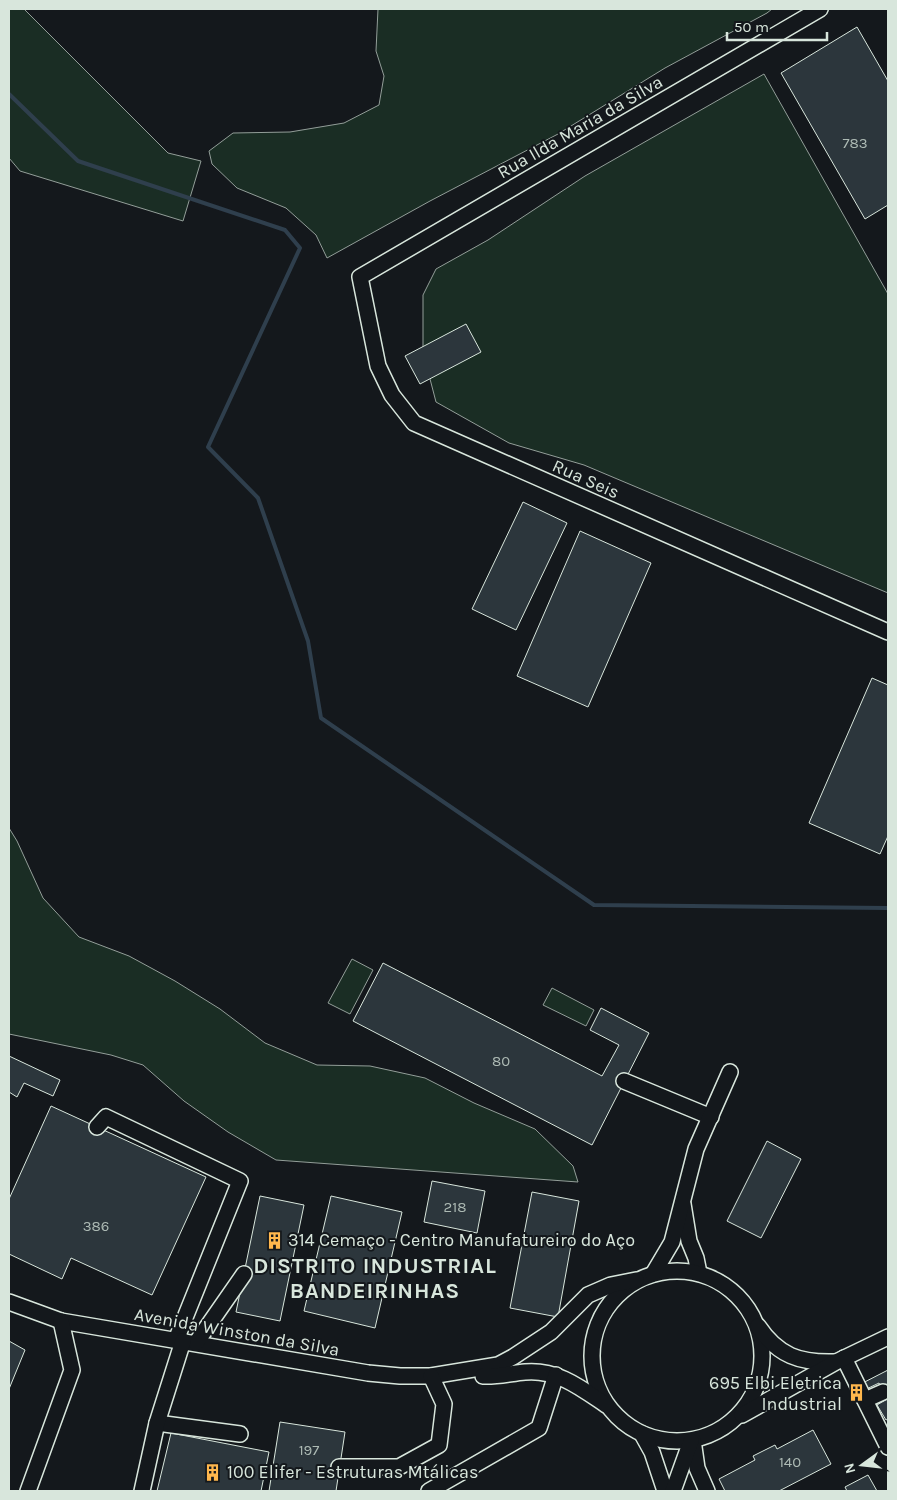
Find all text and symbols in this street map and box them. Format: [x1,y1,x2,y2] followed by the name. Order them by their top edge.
[727,10,827,42] scale bar
[734,18,769,36] text: 50 m
[493,71,667,183] street label: Rua Ilda Maria da Silva
[842,134,868,152] house number: 783
[549,454,623,504] street label: Rua Seis
[492,1052,510,1070] house number: 80
[444,1198,466,1216] house number: 218
[83,1217,109,1235] house number: 386
[288,1229,635,1251] place label: 314 Cemaço - Centro Manufatureiro do Aço
[264,1230,284,1250] building icon: 314 Cemaço - Centro Manufatureiro do Aço
[253,1253,497,1304] district label: DISTRITO INDUSTRIAL BANDEIRINHAS
[133,1303,341,1361] street label: Avenida Winston da Silva
[709,1372,842,1415] place label: 695 Elbi Eletrica Industrial
[846,1383,866,1403] building icon: 695 Elbi Eletrica Industrial
[837,1440,887,1490] north arrow
[299,1441,319,1459] house number: 197
[779,1453,801,1471] house number: 140
[227,1461,478,1483] place label: 100 Elifer - Estruturas Mtálicas
[840,1461,859,1475] text: N
[203,1462,223,1482] building icon: 100 Elifer - Estruturas Mtálicas

